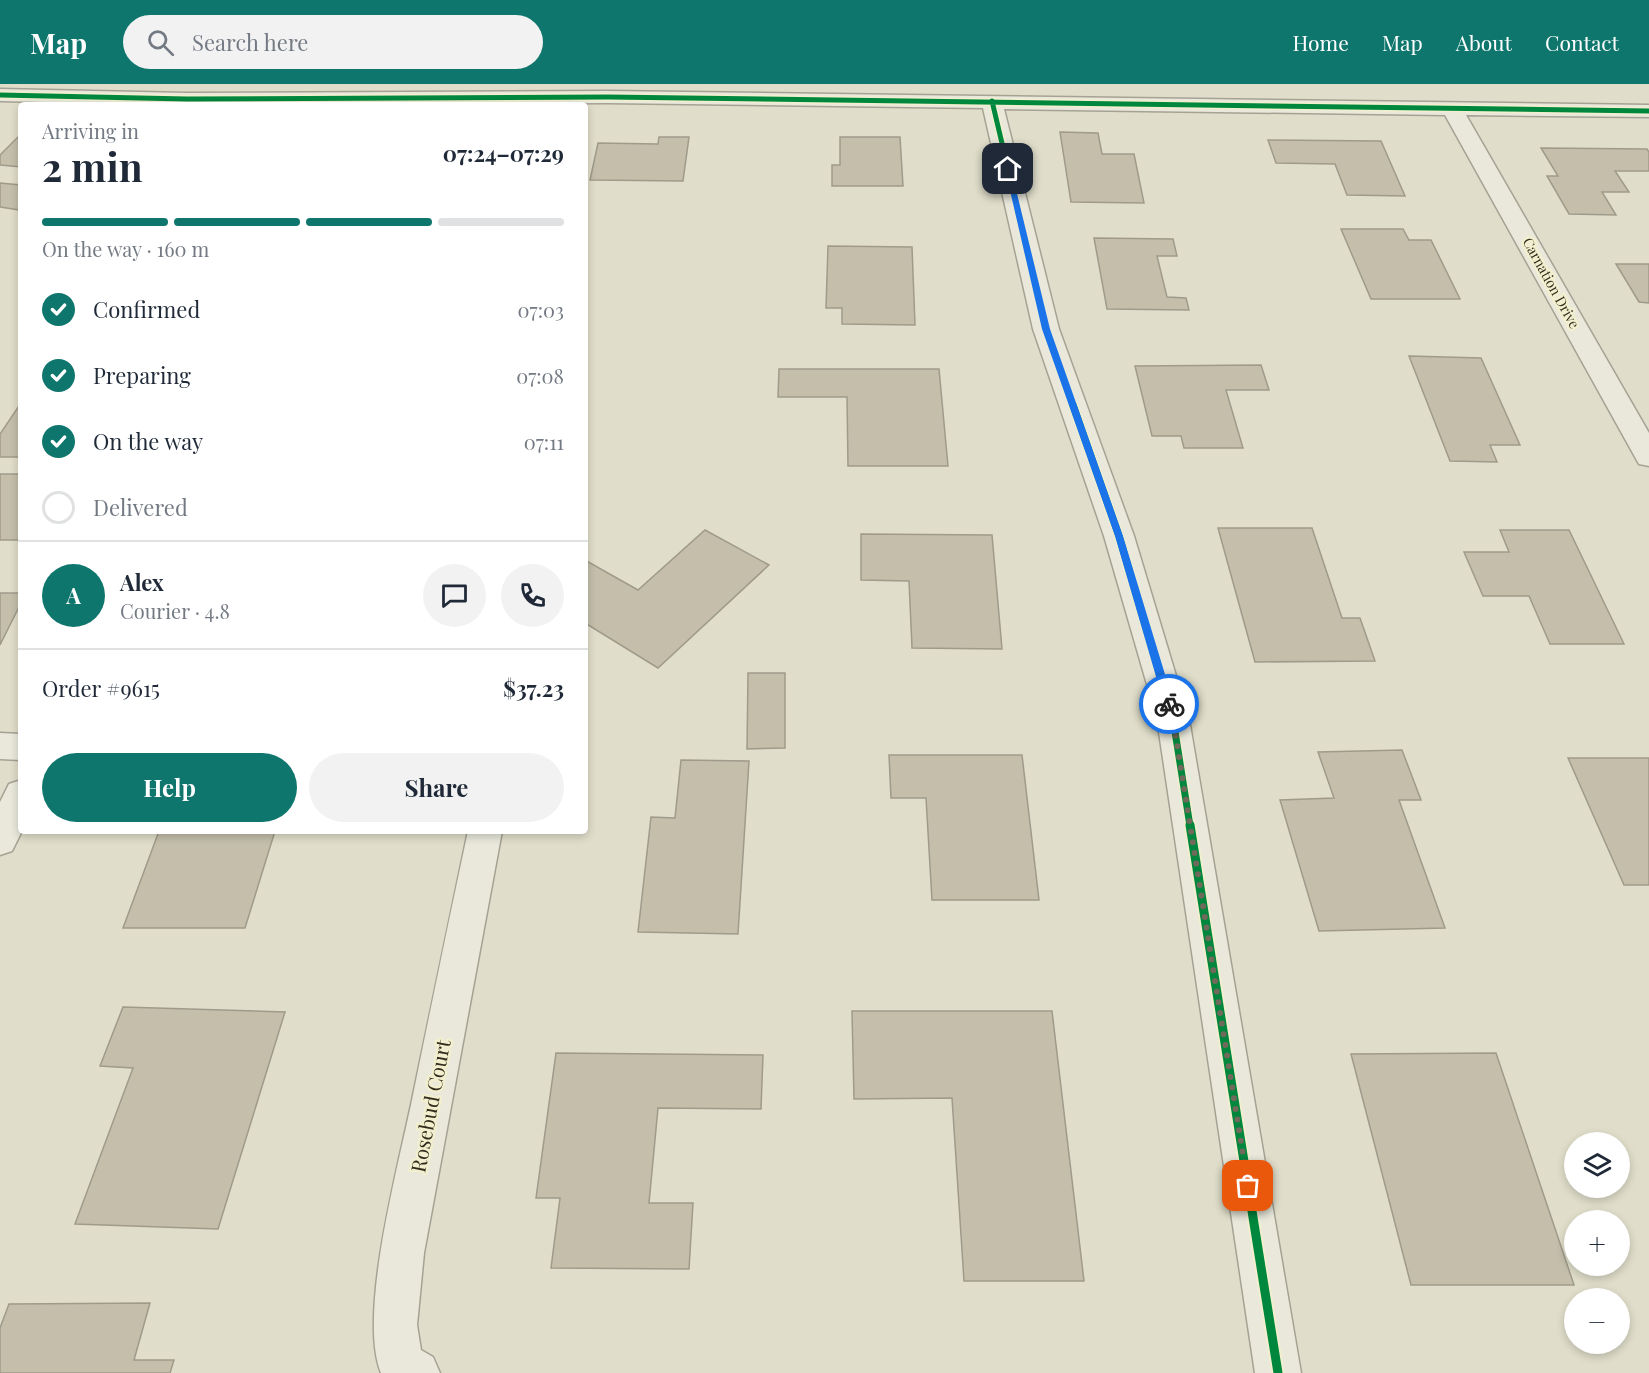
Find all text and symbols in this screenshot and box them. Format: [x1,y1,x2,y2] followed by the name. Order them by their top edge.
[123,15,543,69] search box
[30,24,87,61] text: Map
[144,26,177,59] icon: search
[192,27,308,57] text: Search here
[1293,28,1349,56] text: Home
[1382,28,1423,56] text: Map
[1456,28,1512,56] text: About
[1545,28,1619,56] text: Contact
[42,117,139,144] text: Arriving in
[443,138,564,168] text: 07:24–07:29
[42,140,143,192] text: 2 min
[982,143,1033,194] pin
[991,152,1024,185] icon: home
[1519,234,1584,332] street label: Carnation Drive
[42,235,209,262] text: On the way · 160 m
[42,293,75,326] icon: check
[93,294,200,324] text: Confirmed
[518,296,564,323] text: 07:03
[42,359,75,392] icon: check
[93,360,191,390] text: Preparing
[516,362,564,389] text: 07:08
[42,425,75,458] icon: check
[93,426,203,456] text: On the way
[524,428,564,455] text: 07:11
[93,492,188,522] text: Delivered
[423,564,486,627] button: chat
[501,564,564,627] button: phone
[120,567,164,597] text: Alex
[66,580,81,610] text: A
[120,597,230,624] text: Courier · 4.8
[42,673,160,703] text: Order #9615
[503,673,564,703] text: $37.23
[1139,674,1199,734] courier
[1153,688,1186,721] icon: bike
[42,753,297,822] button: Help
[309,753,564,822] button: Share
[403,1036,456,1174] street label: Rosebud Court
[1564,1132,1630,1354] map controls
[1564,1132,1630,1198] button: layers
[1222,1160,1273,1211] pin
[1231,1169,1264,1202] icon: bag
[1564,1210,1630,1276] button: +
[1564,1288,1630,1354] button: −

